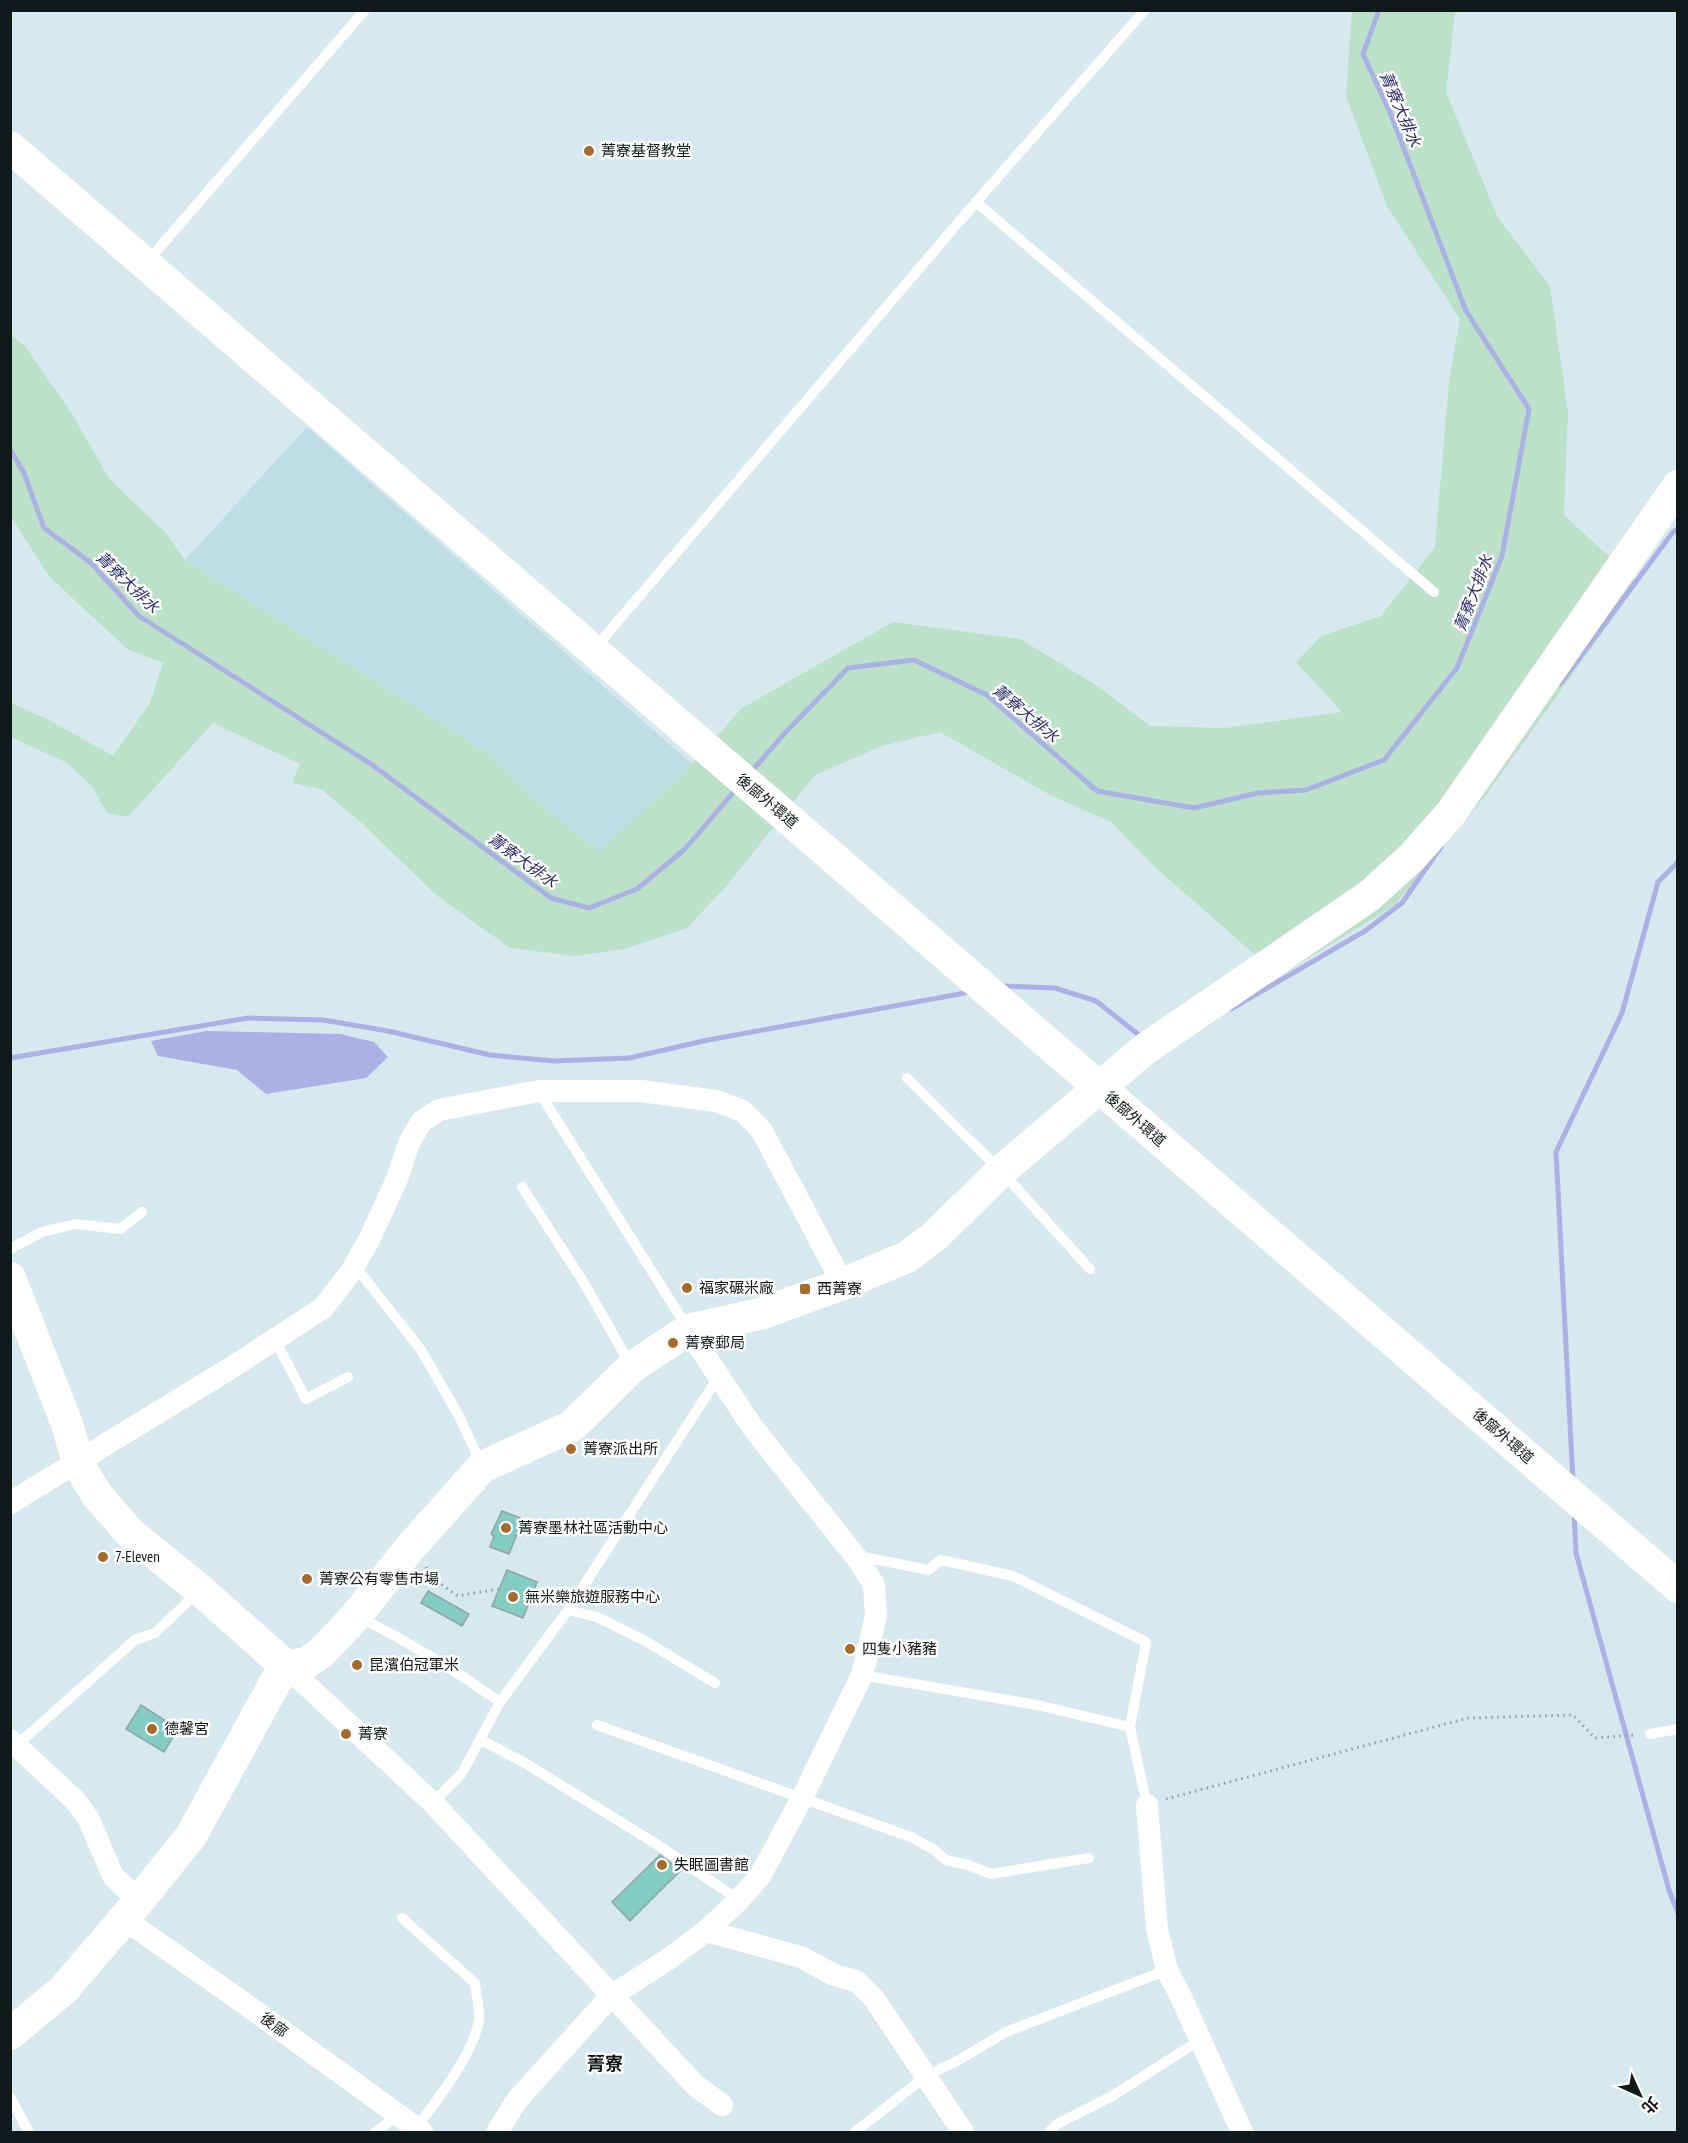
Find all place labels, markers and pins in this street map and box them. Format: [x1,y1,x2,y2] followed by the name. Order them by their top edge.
[601,141,691,160] place label: 菁寮基督教堂
[582,144,596,158] marker: 菁寮基督教堂
[699,1278,774,1297] place label: 福家碾米廠
[817,1279,862,1298] place label: 西菁寮
[680,1281,694,1295] marker: 福家碾米廠
[798,1282,812,1296] marker: 西菁寮
[685,1333,745,1352] place label: 菁寮郵局
[666,1336,680,1350] marker: 菁寮郵局
[583,1439,658,1458] place label: 菁寮派出所
[564,1442,578,1456] marker: 菁寮派出所
[518,1518,668,1537] place label: 菁寮墨林社區活動中心
[499,1521,513,1535] marker: 菁寮墨林社區活動中心
[115,1547,160,1566] place label: 7-Eleven
[96,1550,110,1564] marker: 7-Eleven
[319,1569,439,1588] place label: 菁寮公有零售市場
[300,1572,314,1586] marker: 菁寮公有零售市場
[525,1587,660,1606] place label: 無米樂旅遊服務中心
[506,1590,520,1604] marker: 無米樂旅遊服務中心
[862,1639,937,1658] place label: 四隻小豬豬
[843,1642,857,1656] marker: 四隻小豬豬
[369,1655,459,1674] place label: 昆濱伯冠軍米
[350,1658,364,1672] marker: 昆濱伯冠軍米
[164,1719,209,1738] place label: 德馨宮
[145,1722,159,1736] marker: 德馨宮
[358,1724,388,1743] place label: 菁寮
[339,1727,353,1741] marker: 菁寮
[674,1855,749,1874] place label: 失眠圖書館
[655,1858,669,1872] marker: 失眠圖書館

